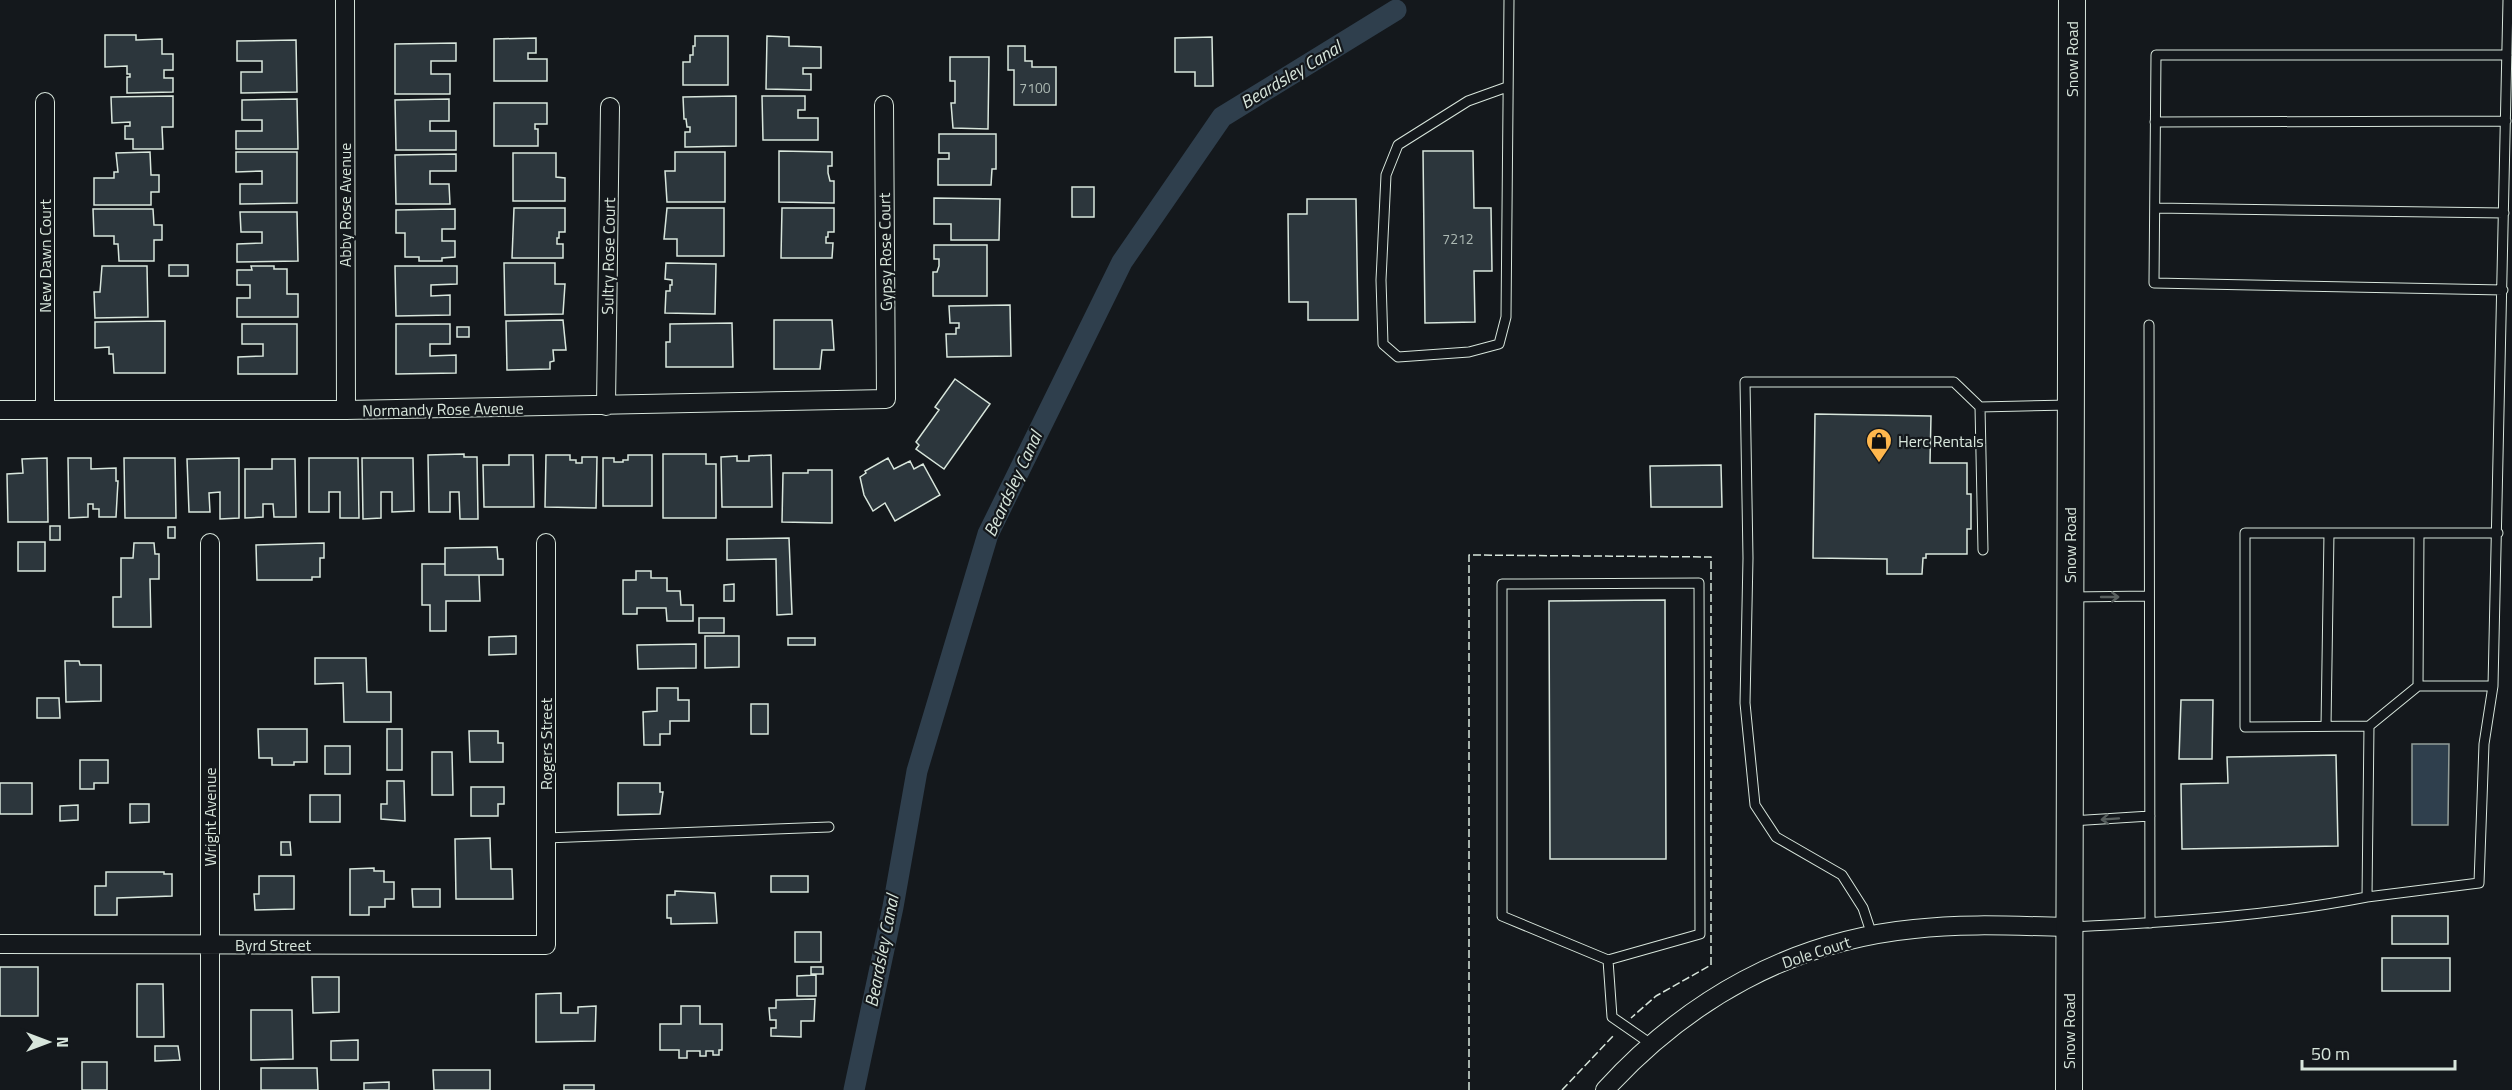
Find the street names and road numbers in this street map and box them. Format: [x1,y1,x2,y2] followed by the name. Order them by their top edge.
[2060,21,2084,97] street label: Snow Road
[333,143,357,267] street label: Abby Rose Avenue
[872,192,898,311] street label: Gypsy Rose Court
[595,197,621,315] street label: Sultry Rose Court
[33,199,57,313] street label: New Dawn Court
[362,396,524,422] street label: Normandy Rose Avenue
[2058,507,2082,583] street label: Snow Road
[534,698,558,790] street label: Rogers Street
[198,768,222,866] street label: Wright Avenue
[1779,930,1854,974] street label: Dole Court
[235,933,311,957] street label: Byrd Street
[2057,993,2081,1069] street label: Snow Road

